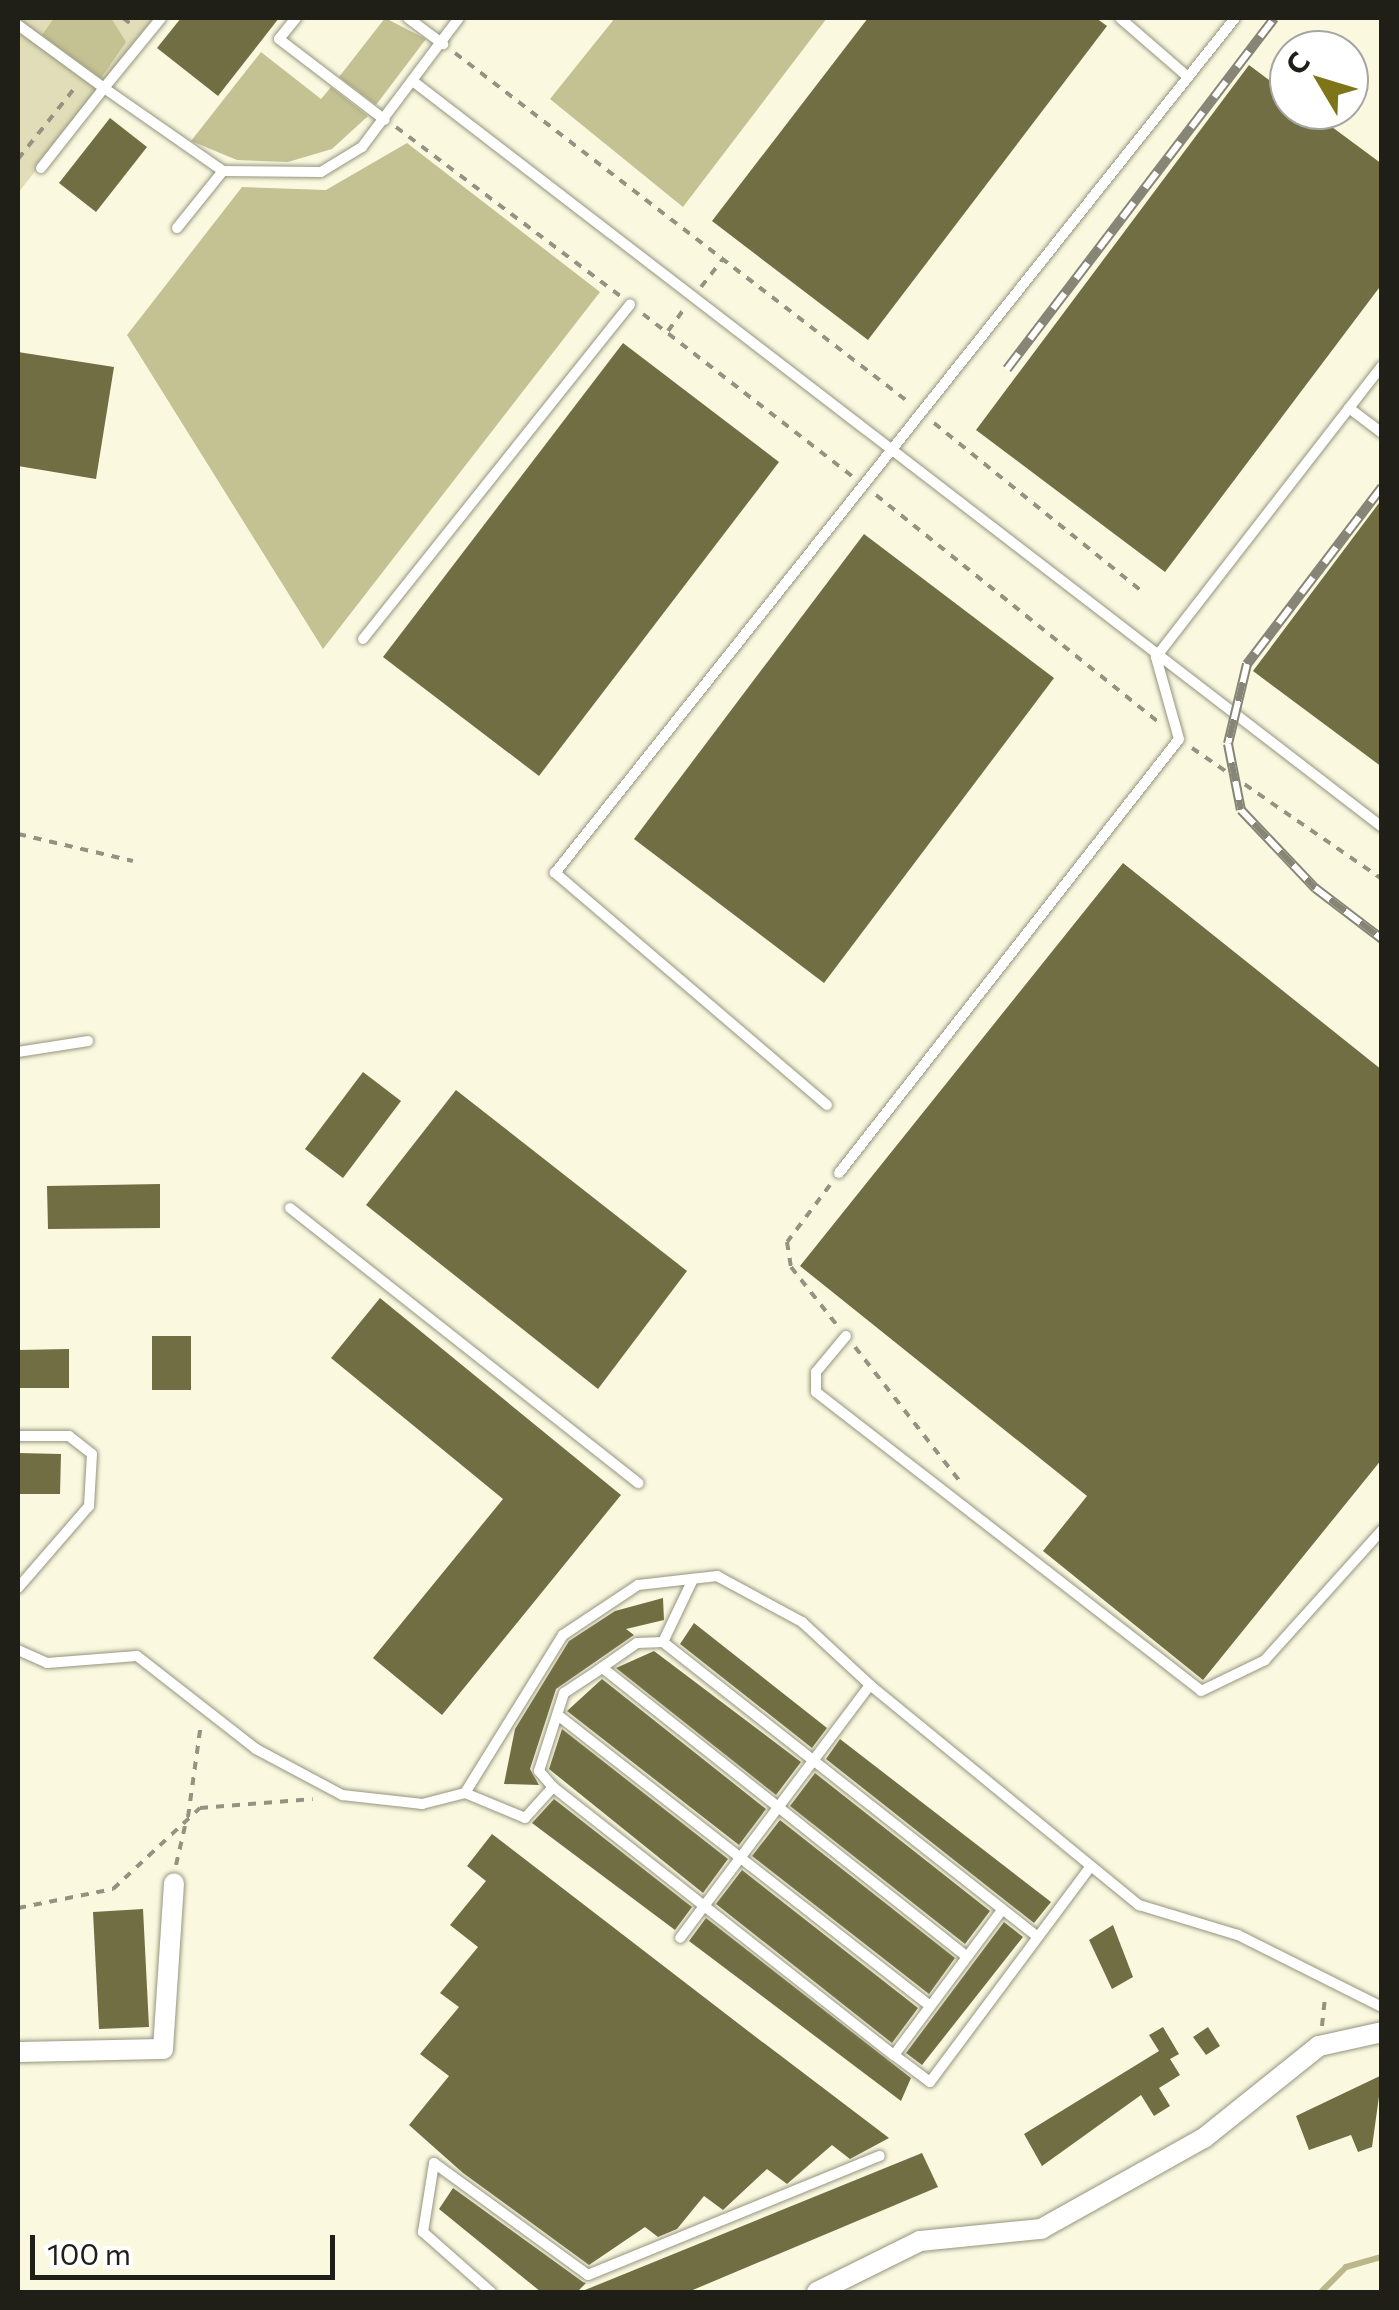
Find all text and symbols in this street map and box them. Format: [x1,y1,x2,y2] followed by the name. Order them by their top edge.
[1269,30,1369,130] north arrow
[1278,45,1316,81] text: С
[35,2215,340,2277] scale bar
[47,2234,131,2271] text: 100 m

